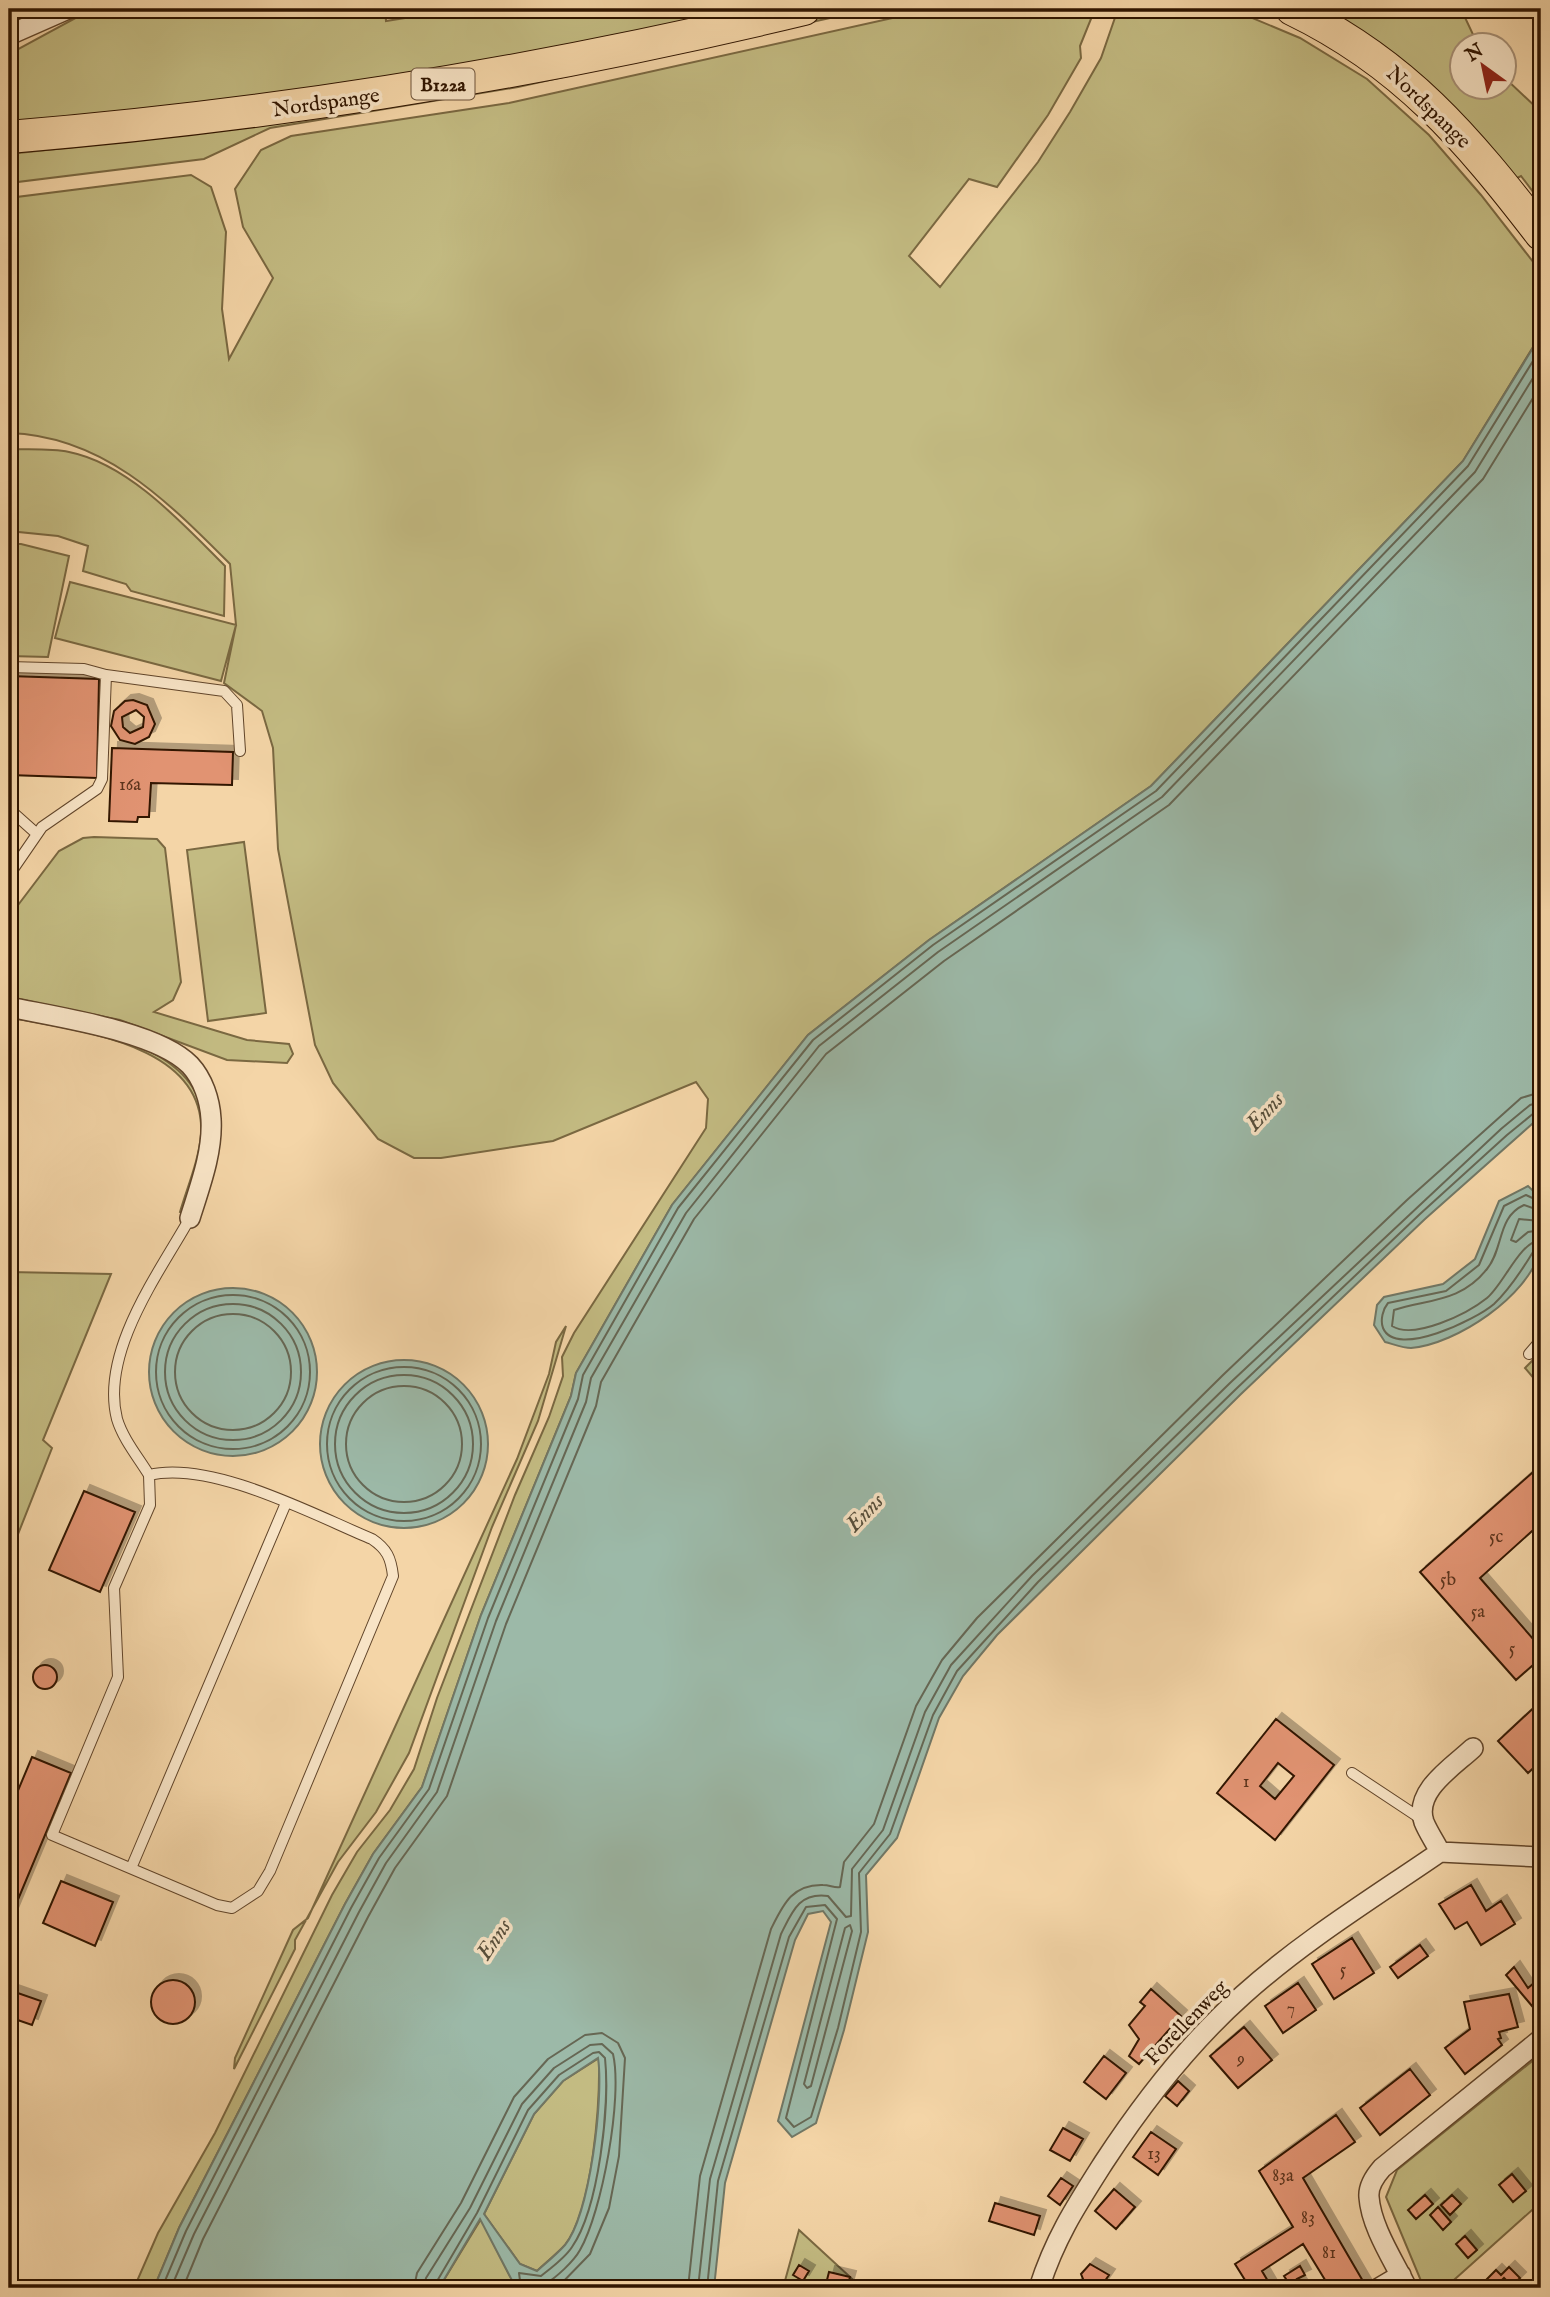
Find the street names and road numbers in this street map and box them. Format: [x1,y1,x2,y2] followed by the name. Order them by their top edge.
[1380,61,1476,155] street label: Nordspange
[412,68,474,100] road number: B122a
[271,83,382,124] street label: Nordspange
[1140,1974,1235,2071] street label: Forellenweg

